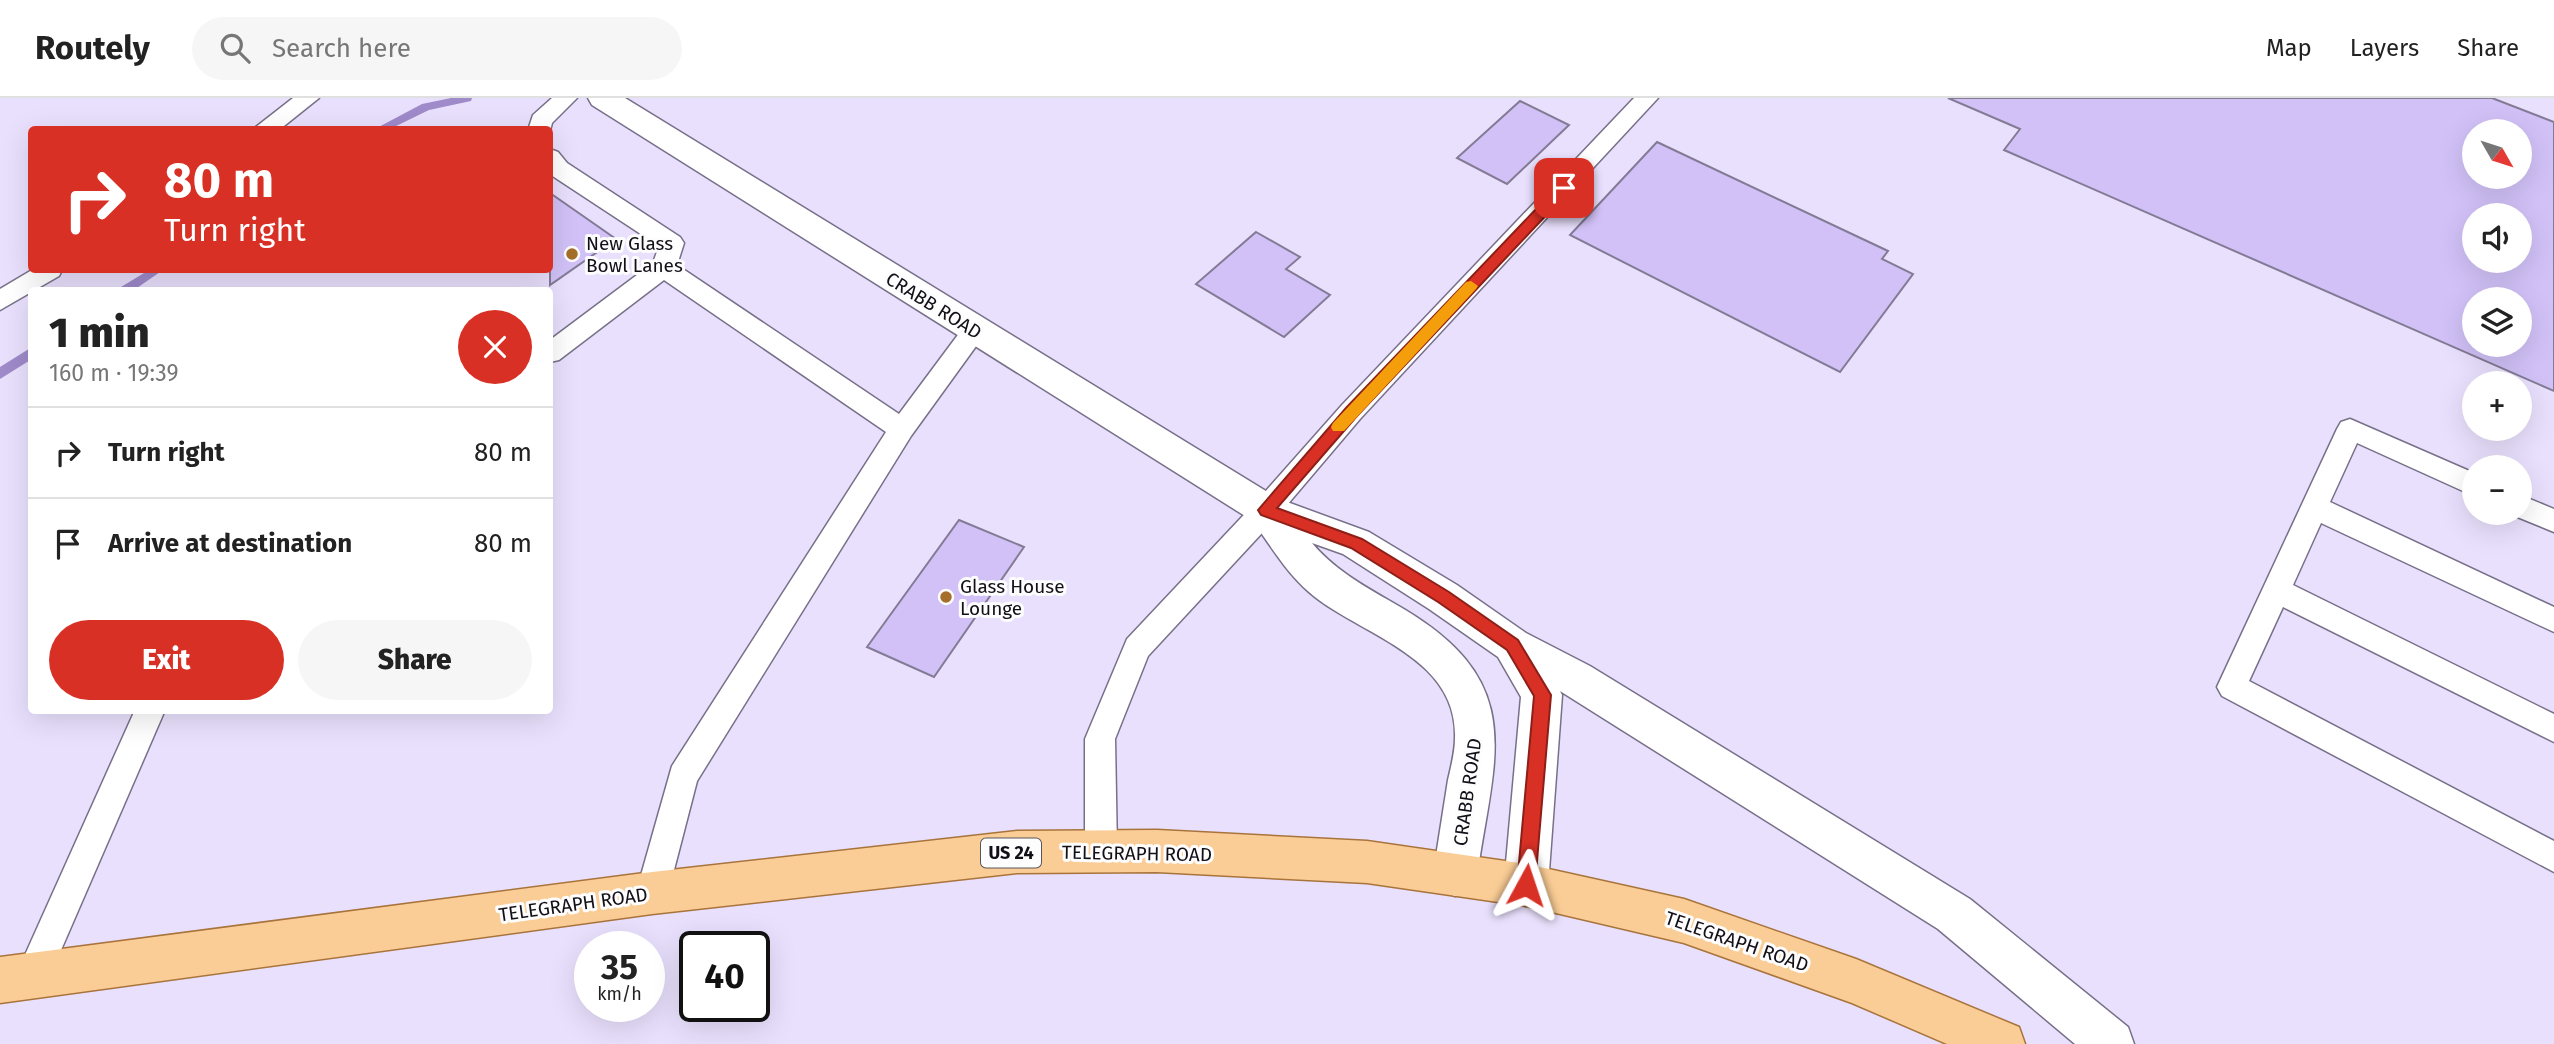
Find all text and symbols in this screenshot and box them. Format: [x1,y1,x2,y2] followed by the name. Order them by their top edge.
[192,17,682,80] search box
[35,28,150,68] text: Routely
[216,29,254,67] icon: search
[272,33,411,64] text: Search here
[2266,34,2312,62] text: Map
[2350,34,2419,62] text: Layers
[2457,34,2519,62] text: Share
[2462,119,2532,189] north arrow
[2462,119,2532,525] map controls
[164,151,274,210] text: 80 m
[49,154,140,245] icon: right
[1534,158,1594,218] pin
[1545,169,1583,207] icon: arrive
[2462,203,2532,273] button: sound
[164,211,306,249] text: Turn right
[586,232,683,277] place label: New Glass Bowl Lanes
[564,246,580,262] marker: New Glass Bowl Lanes
[882,267,986,344] street label: CRABB ROAD
[2462,287,2532,357] button: layers
[49,308,150,358] text: 1 min
[458,310,532,384] button: close
[49,359,179,387] text: 160 m · 19:39
[2462,371,2532,441] button: +
[49,434,87,472] icon: right
[108,437,225,468] text: Turn right
[474,437,532,468] text: 80 m
[2462,455,2532,525] button: −
[49,525,87,563] icon: arrive
[108,528,352,559] text: Arrive at destination
[474,528,532,559] text: 80 m
[960,575,1065,620] place label: Glass House Lounge
[938,589,954,605] marker: Glass House Lounge
[49,620,284,700] button: Exit
[298,620,532,700] button: Share
[1449,737,1486,847] street label: CRABB ROAD
[981,838,1041,868] road number: US 24
[1062,841,1212,866] street label: TELEGRAPH ROAD
[1489,848,1563,922] position arrow
[497,883,649,926] street label: TELEGRAPH ROAD
[1662,906,1812,977] street label: TELEGRAPH ROAD
[679,931,770,1022] speed limit sign: 40
[601,946,638,988] text: 35
[597,983,642,1005] text: km/h

